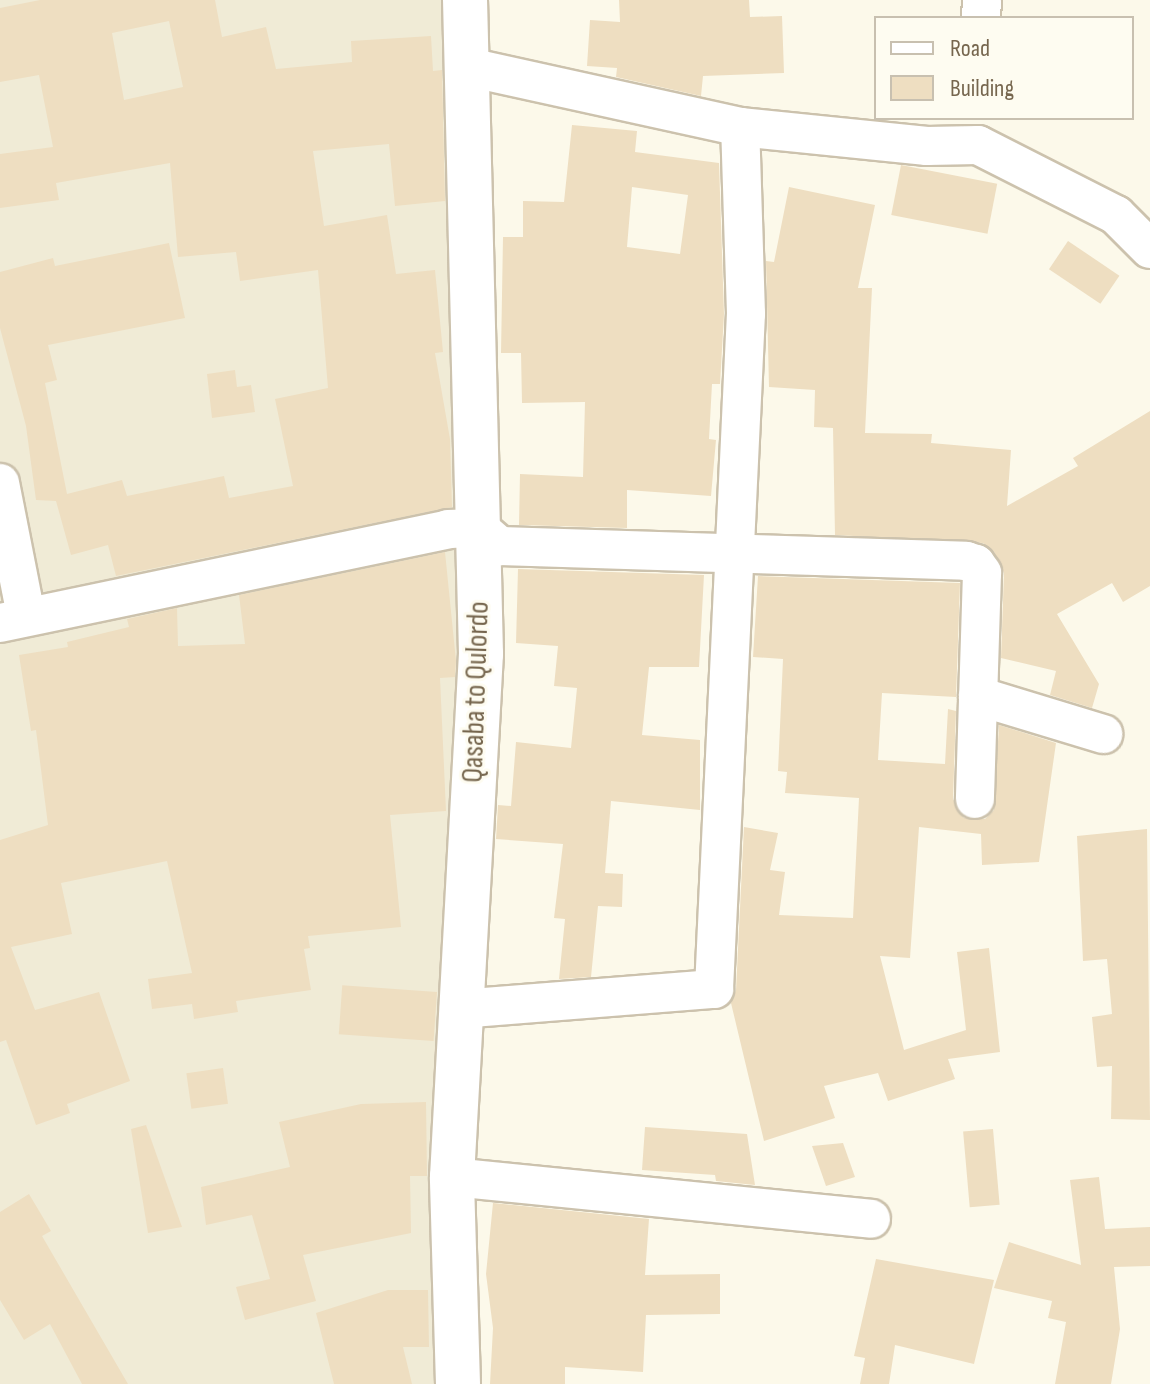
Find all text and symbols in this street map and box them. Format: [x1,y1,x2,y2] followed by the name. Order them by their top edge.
[874,16,1134,120] legend
[950,34,990,63] text: Road
[950,74,1014,103] text: Building
[455,601,497,783] street label: Qasaba to Qulordo

